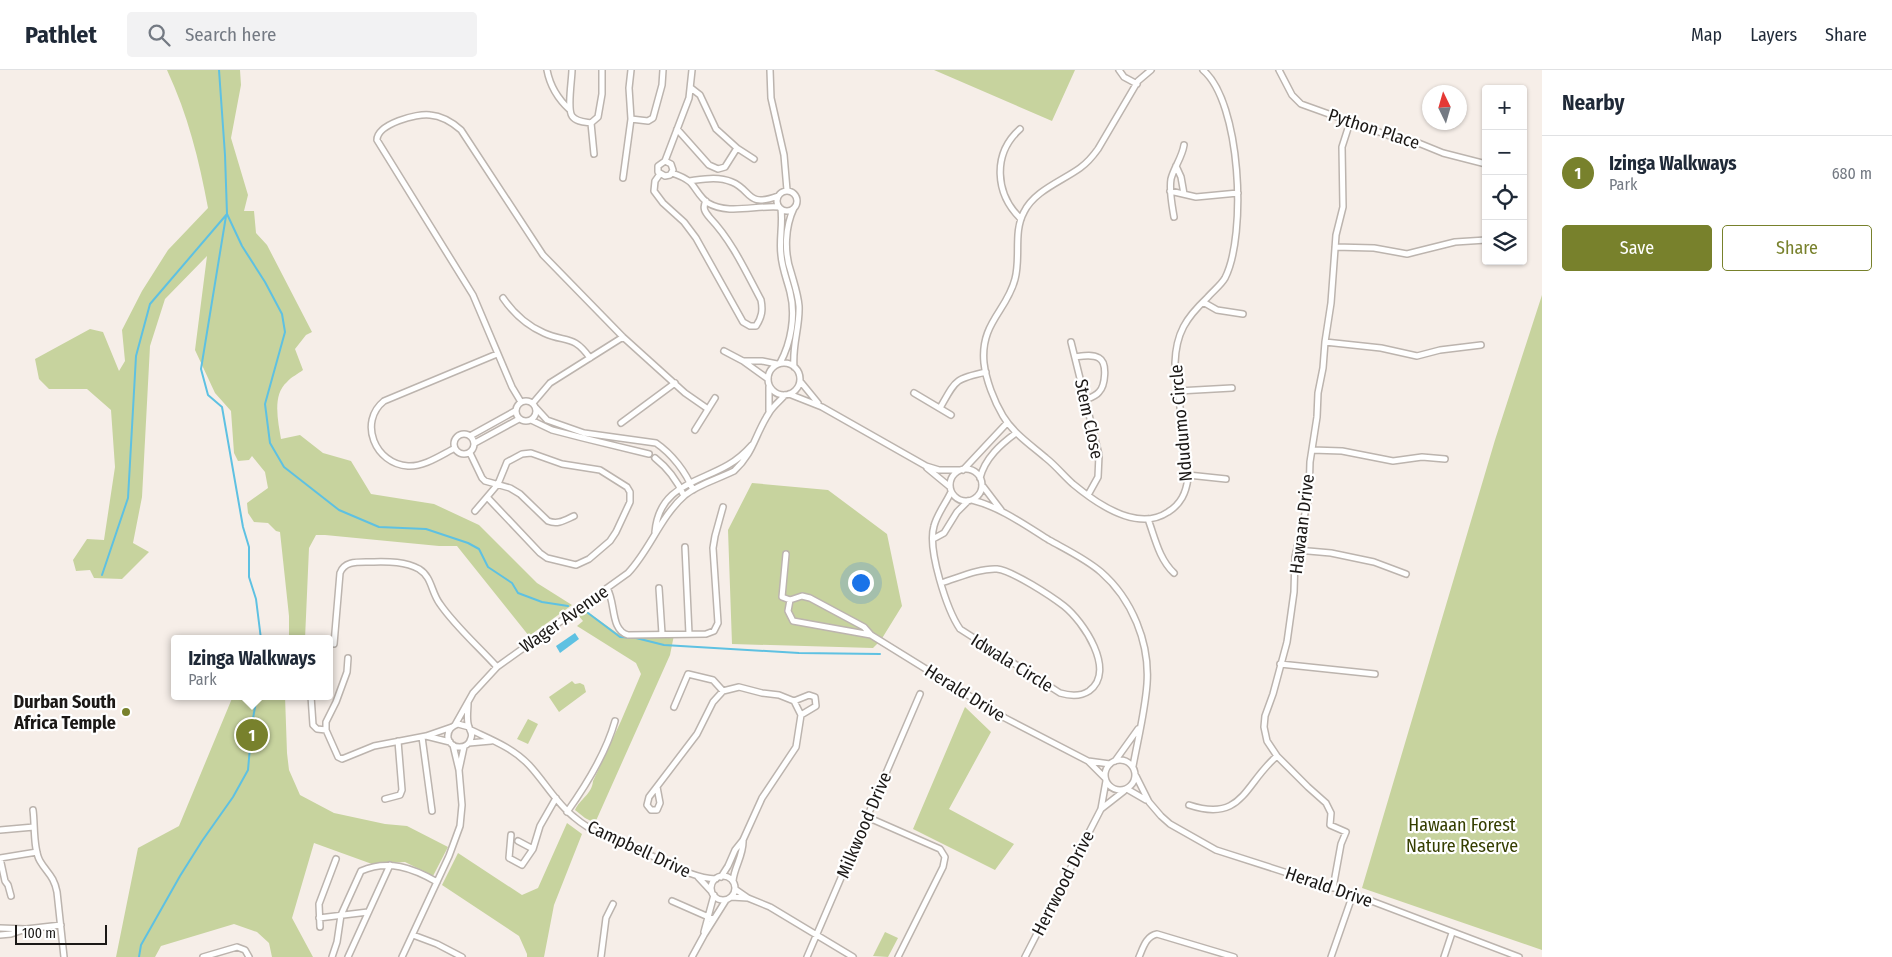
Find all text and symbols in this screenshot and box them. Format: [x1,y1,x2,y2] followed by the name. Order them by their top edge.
[127,12,477,57] search box
[25,21,97,49] text: Pathlet
[145,21,173,49] icon: search
[185,23,276,46] text: Search here
[1691,24,1722,46] text: Map
[1750,24,1797,46] text: Layers
[1825,24,1867,46] text: Share
[1422,85,1467,130] north arrow
[1482,85,1527,265] map controls
[1482,85,1527,130] button: +
[1562,90,1624,116] text: Nearby
[1325,104,1423,154] street label: Python Place
[1482,130,1527,175] button: −
[1609,152,1737,175] text: Izinga Walkways
[1575,164,1581,183] text: 1
[1832,164,1872,183] text: 680 m
[1482,175,1527,220] button: locate
[1609,175,1637,194] text: Park
[1482,220,1527,265] button: layers
[1562,225,1712,271] button: Save
[1722,225,1872,271] button: Share
[1165,364,1197,482] street label: Ndudumo Circle
[1070,377,1108,461] street label: Stem Close
[1285,473,1319,575] street label: Hawaan Drive
[848,570,874,596] your location
[515,580,613,658] street label: Wager Avenue
[967,629,1057,697] street label: Idwala Circle
[171,635,333,700] popup
[188,647,316,670] text: Izinga Walkways
[921,660,1009,726] street label: Herald Drive
[188,670,217,689] text: Park
[13,691,116,734] place label: Durban South Africa Temple
[120,706,132,718] marker: Durban South Africa Temple
[236,716,268,754] pin: 1
[832,769,896,881] street label: Milkwood Drive
[1406,814,1518,857] park label: Hawaan Forest Nature Reserve
[584,815,694,883] street label: Campbell Drive
[1027,827,1099,939] street label: Herrwood Drive
[1282,862,1376,912] street label: Herald Drive
[15,922,108,945] scale bar
[22,925,56,942] text: 100 m

